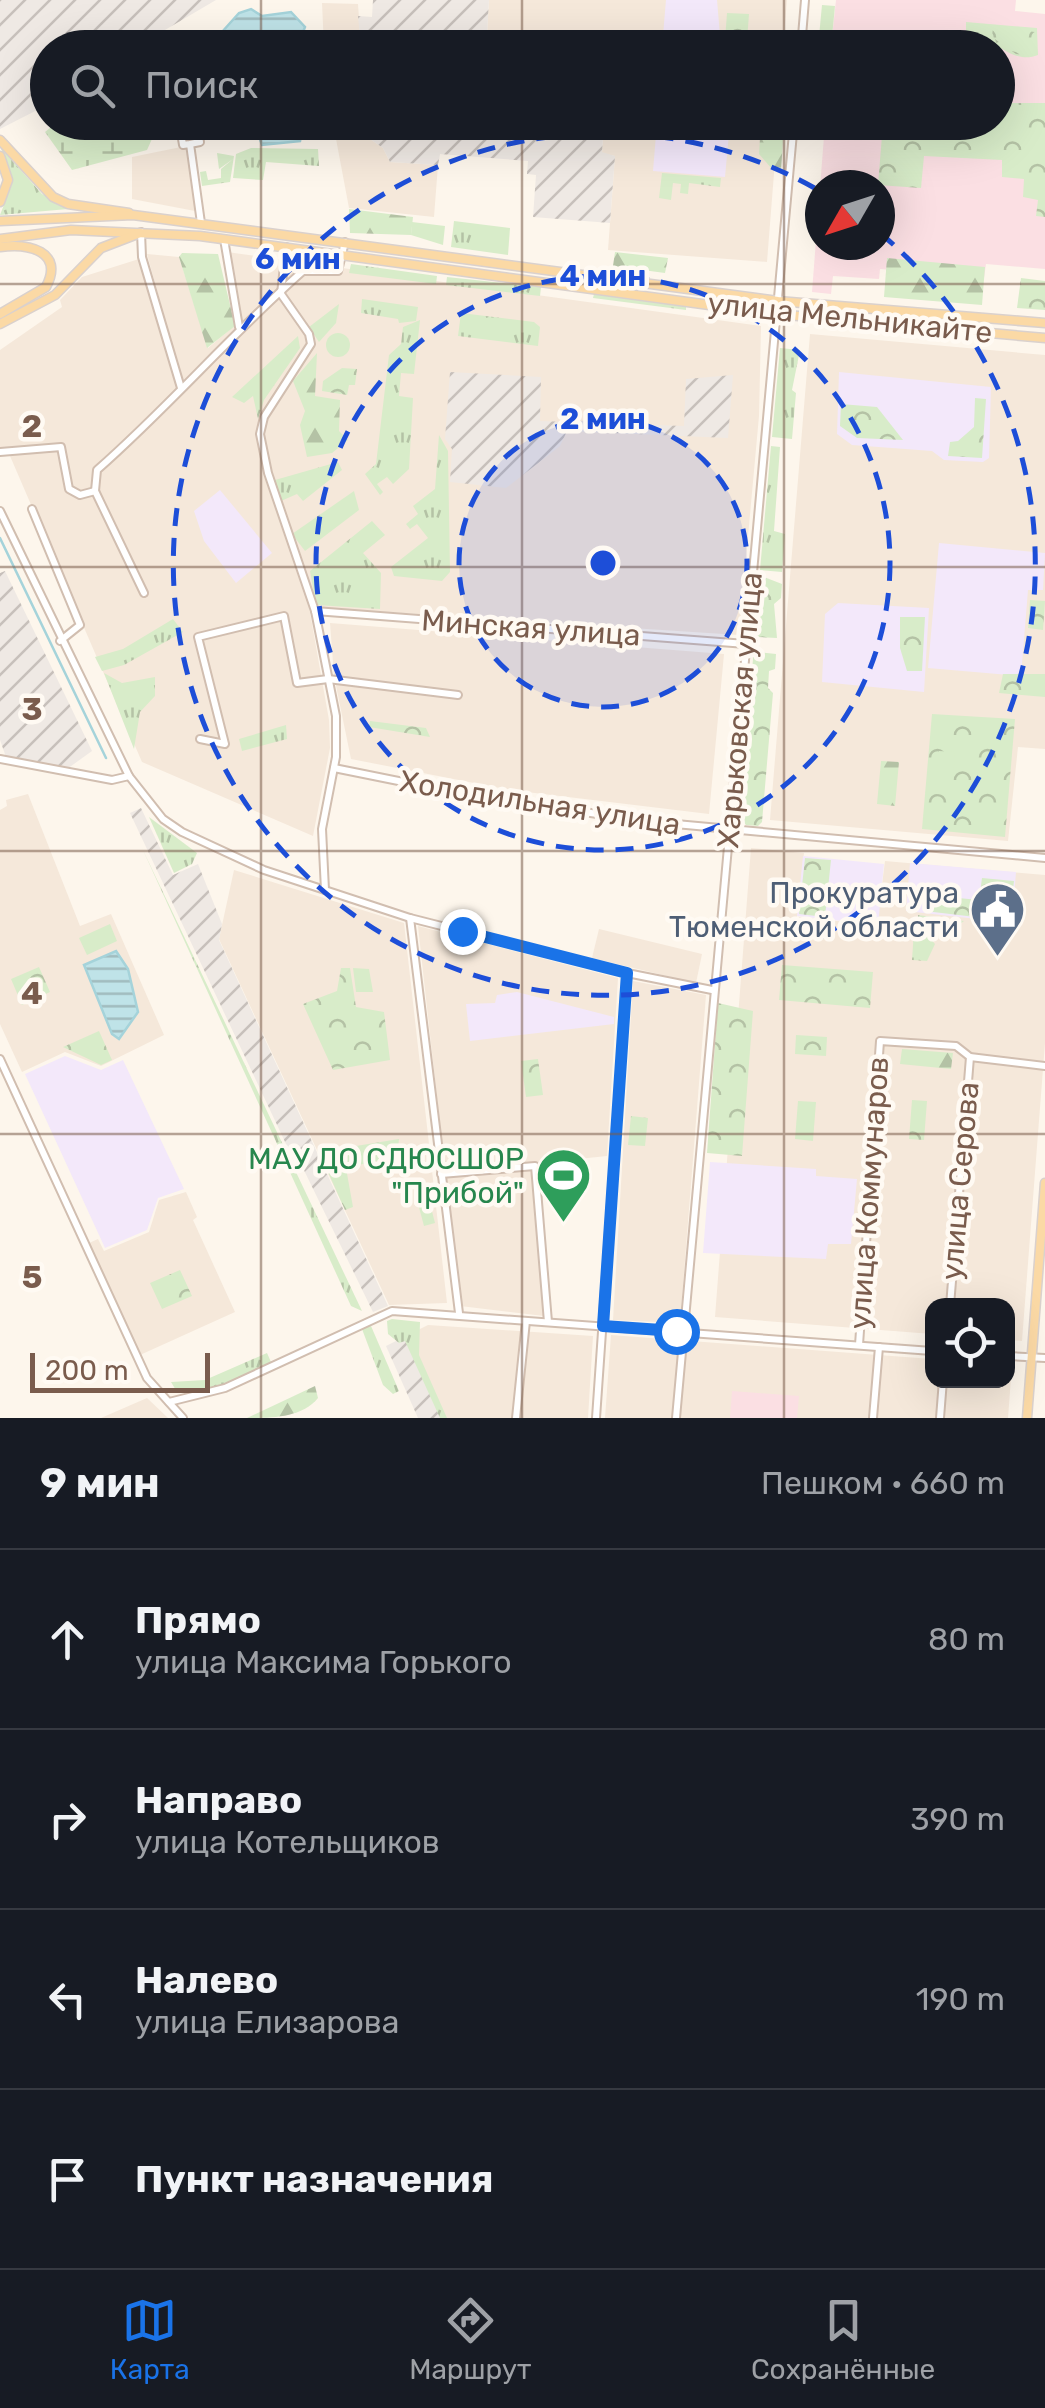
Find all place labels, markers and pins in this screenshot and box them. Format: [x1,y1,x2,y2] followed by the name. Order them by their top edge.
[585,545,621,581] centre of rings
[669,875,959,945] place label: Прокуратура Тюменской области
[968,880,1028,959] public building icon: Прокуратура Тюменской области
[248,1141,524,1211] place label: МАУ ДО СДЮСШОР "Прибой"
[533,1146,593,1225] sports icon: МАУ ДО СДЮСШОР "Прибой"

